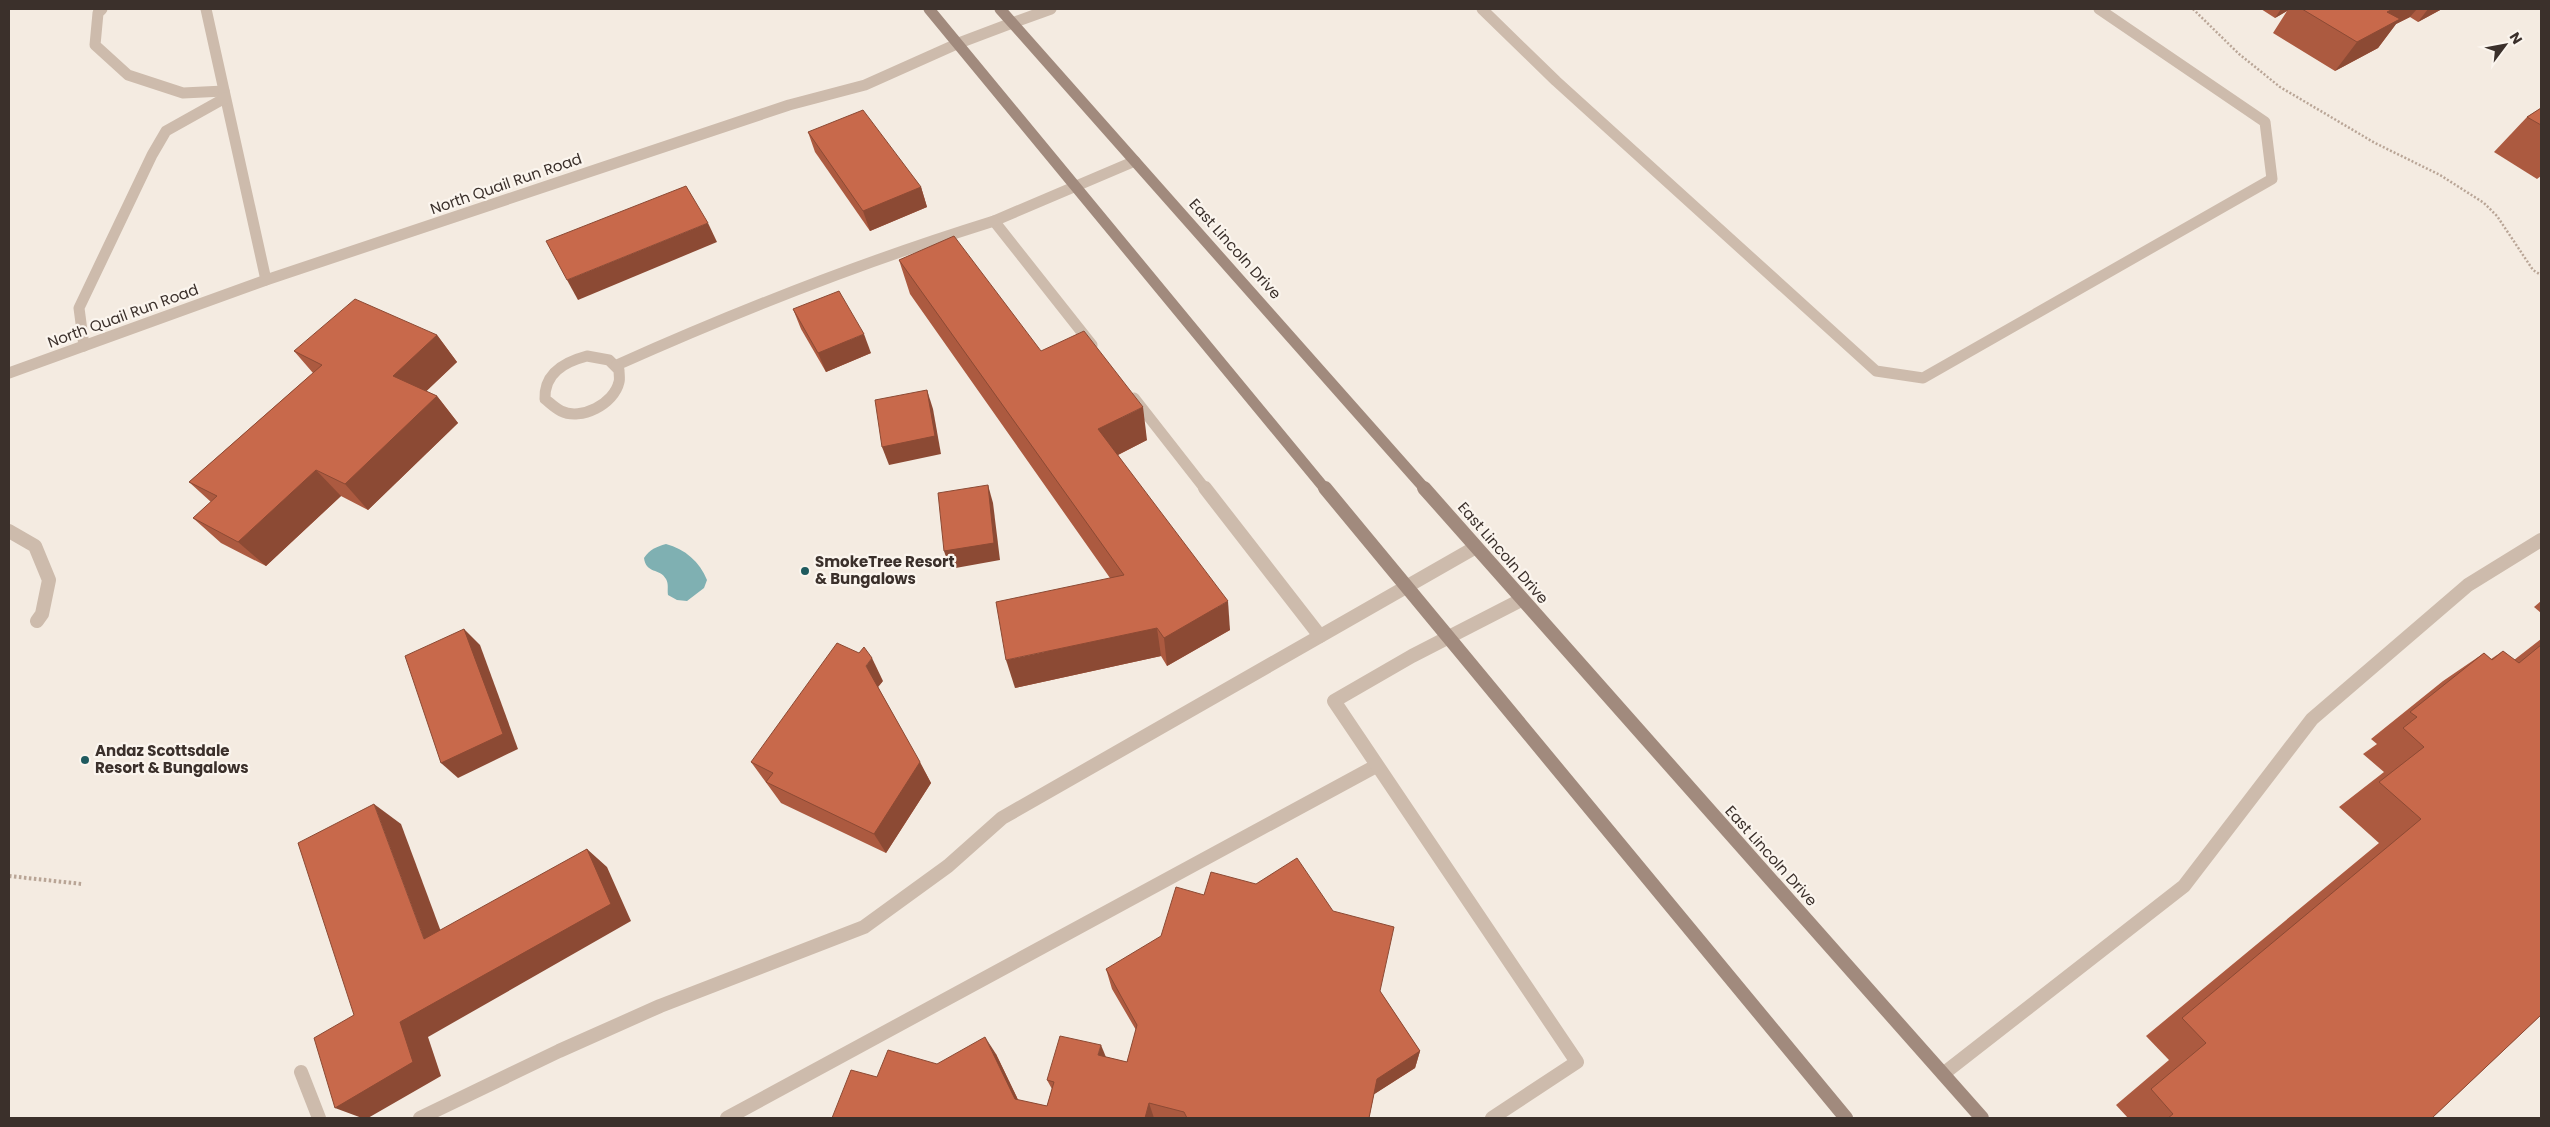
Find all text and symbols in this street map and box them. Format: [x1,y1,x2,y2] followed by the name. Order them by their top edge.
[2480,20,2530,70] north arrow
[2505,28,2527,48] text: N
[427,148,584,219] street label: North Quail Run Road
[1185,194,1286,303] street label: East Lincoln Drive
[44,278,201,353] street label: North Quail Run Road
[1453,497,1553,608] street label: East Lincoln Drive
[815,551,955,589] place label: SmokeTree Resort & Bungalows
[799,565,811,577] marker: SmokeTree Resort & Bungalows
[95,740,249,778] place label: Andaz Scottsdale Resort & Bungalows
[79,754,91,766] marker: Andaz Scottsdale Resort & Bungalows
[1721,801,1822,910] street label: East Lincoln Drive

